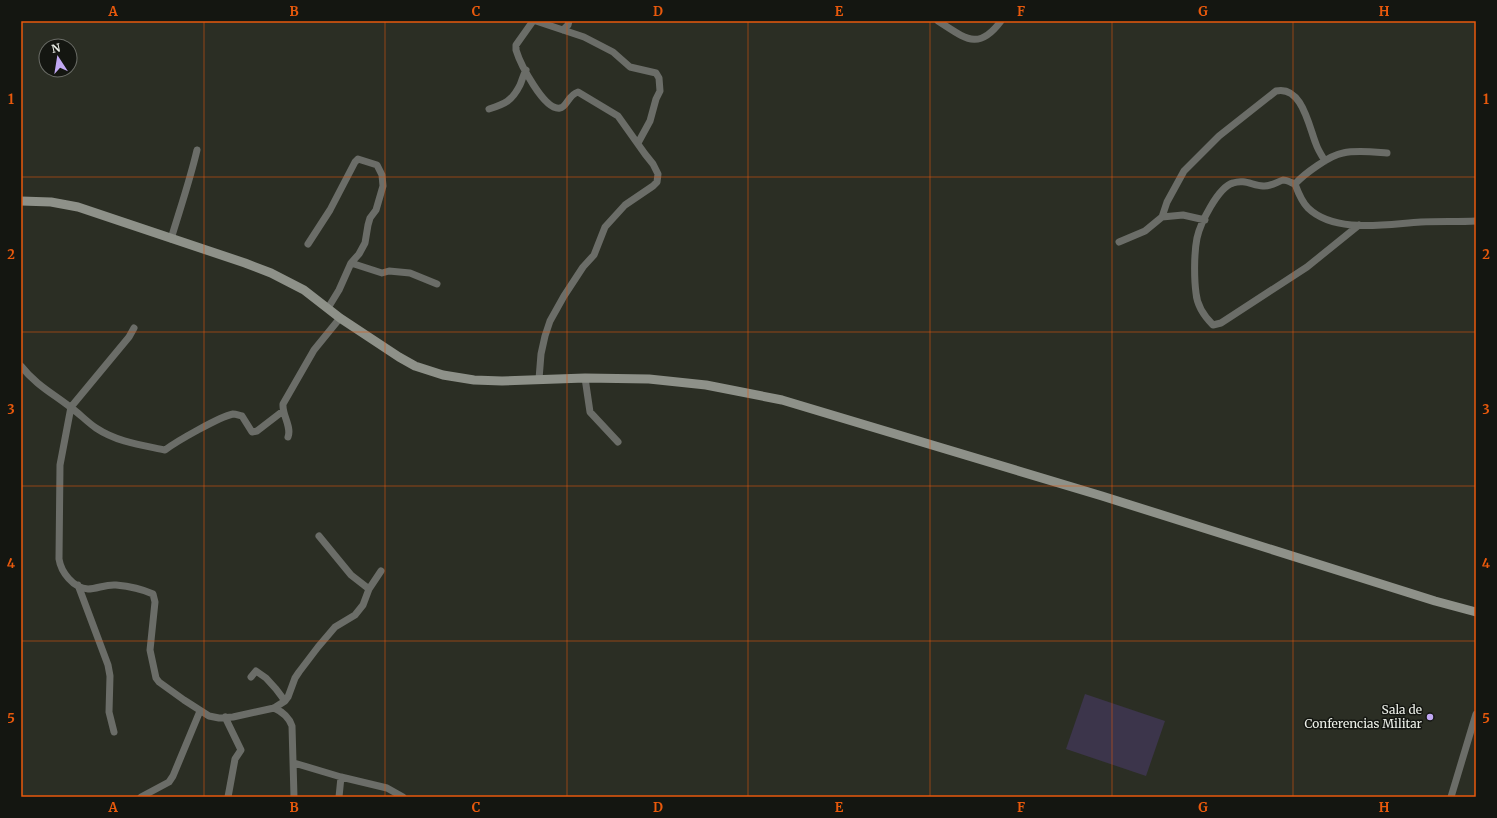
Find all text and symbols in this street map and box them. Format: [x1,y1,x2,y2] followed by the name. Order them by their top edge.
[107,3,118,20] text: A
[289,3,299,20] text: B
[472,3,481,20] text: C
[653,3,663,20] text: D
[835,3,844,20] text: E
[1017,3,1025,20] text: F
[1198,3,1208,20] text: G
[1379,3,1390,20] text: H
[38,38,78,78] north arrow
[50,40,62,56] text: N
[8,91,14,108] text: 1
[1483,91,1489,108] text: 1
[7,246,15,263] text: 2
[1482,246,1490,263] text: 2
[7,401,15,418] text: 3
[1482,401,1490,418] text: 3
[7,555,16,572] text: 4
[1482,555,1491,572] text: 4
[1305,702,1423,731] place label: Sala de Conferencias Militar
[7,710,15,727] text: 5
[1482,710,1490,727] text: 5
[1425,712,1435,722] marker: Sala de Conferencias Militar
[107,799,118,816] text: A
[289,799,299,816] text: B
[472,799,481,816] text: C
[653,799,663,816] text: D
[835,799,844,816] text: E
[1017,799,1025,816] text: F
[1198,799,1208,816] text: G
[1379,799,1390,816] text: H

